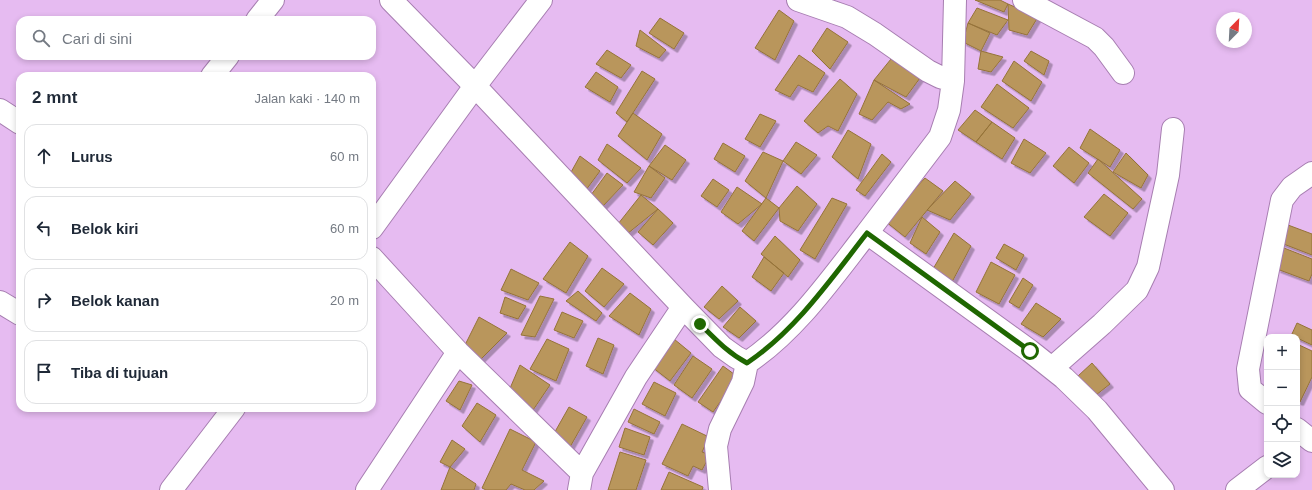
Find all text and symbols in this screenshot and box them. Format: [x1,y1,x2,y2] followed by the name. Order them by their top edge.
[1216,12,1252,48] north arrow
[16,16,376,60] search box
[30,27,52,49] icon: search
[62,30,132,47] text: Cari di sini
[32,88,77,107] text: 2 mnt
[255,91,360,106] text: Jalan kaki · 140 m
[33,145,55,167] icon: ahead
[71,148,113,165] text: Lurus
[330,149,359,164] text: 60 m
[33,217,55,239] icon: left
[71,220,139,237] text: Belok kiri
[330,221,359,236] text: 60 m
[33,289,55,311] icon: right
[71,292,159,309] text: Belok kanan
[330,293,359,308] text: 20 m
[691,315,709,333] route end
[1264,334,1300,478] map controls
[1264,334,1300,370] button: +
[1021,342,1039,360] route start
[33,361,55,383] icon: arrive
[71,364,168,381] text: Tiba di tujuan
[1264,370,1300,406] button: −
[1264,406,1300,442] button: locate
[1264,442,1300,478] button: layers

